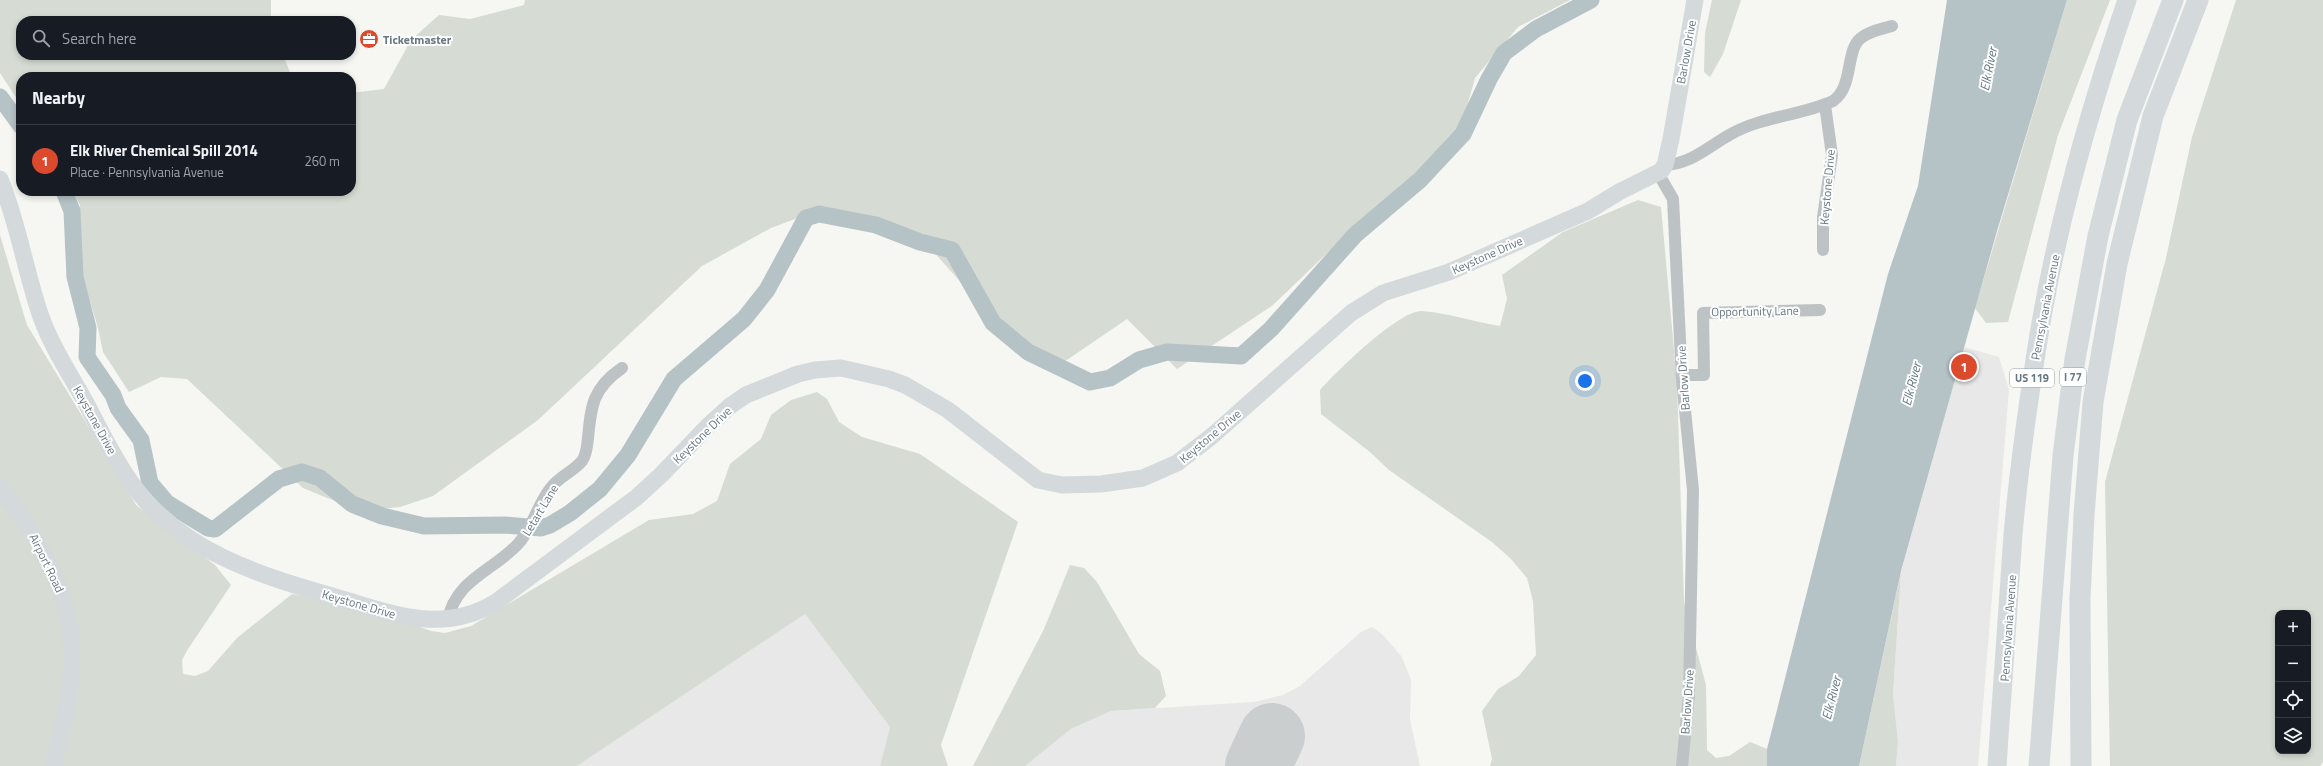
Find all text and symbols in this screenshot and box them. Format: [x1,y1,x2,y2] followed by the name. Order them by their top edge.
[16,16,356,60] search box
[1671,19,1701,85] street label: Barlow Drive
[30,27,52,49] icon: search
[62,27,136,50] text: Search here
[358,28,380,50] office icon: Ticketmaster
[383,30,452,49] place label: Ticketmaster
[1974,44,2002,92] water label: Elk River
[32,85,85,111] text: Nearby
[70,139,258,162] text: Elk River Chemical Spill 2014
[1814,148,1840,226] street label: Keystone Drive
[41,151,49,171] text: 1
[304,151,340,171] text: 260 m
[70,162,224,182] text: Place · Pennsylvania Avenue
[1448,231,1526,279] street label: Keystone Drive
[2025,253,2065,361] street label: Pennsylvania Avenue
[1711,301,1799,321] street label: Opportunity Lane
[1671,345,1695,411] street label: Barlow Drive
[1951,352,1977,382] pin: 1
[1896,358,1926,408] water label: Elk River
[2060,368,2086,386] road number: I 77
[2010,369,2054,387] road number: US 119
[1575,371,1595,391] your location
[68,382,122,458] street label: Keystone Drive
[668,402,736,468] street label: Keystone Drive
[1175,404,1245,468] street label: Keystone Drive
[517,481,563,539] street label: Letart Lane
[25,530,69,596] street label: Airport Road
[1995,574,2021,682] street label: Pennsylvania Avenue
[320,584,398,624] street label: Keystone Drive
[2275,610,2311,754] map controls
[2275,610,2311,646] button: +
[2275,646,2311,682] button: −
[1675,669,1699,735] street label: Barlow Drive
[1816,672,1846,722] water label: Elk River
[2275,682,2311,718] button: locate
[2275,718,2311,754] button: layers

